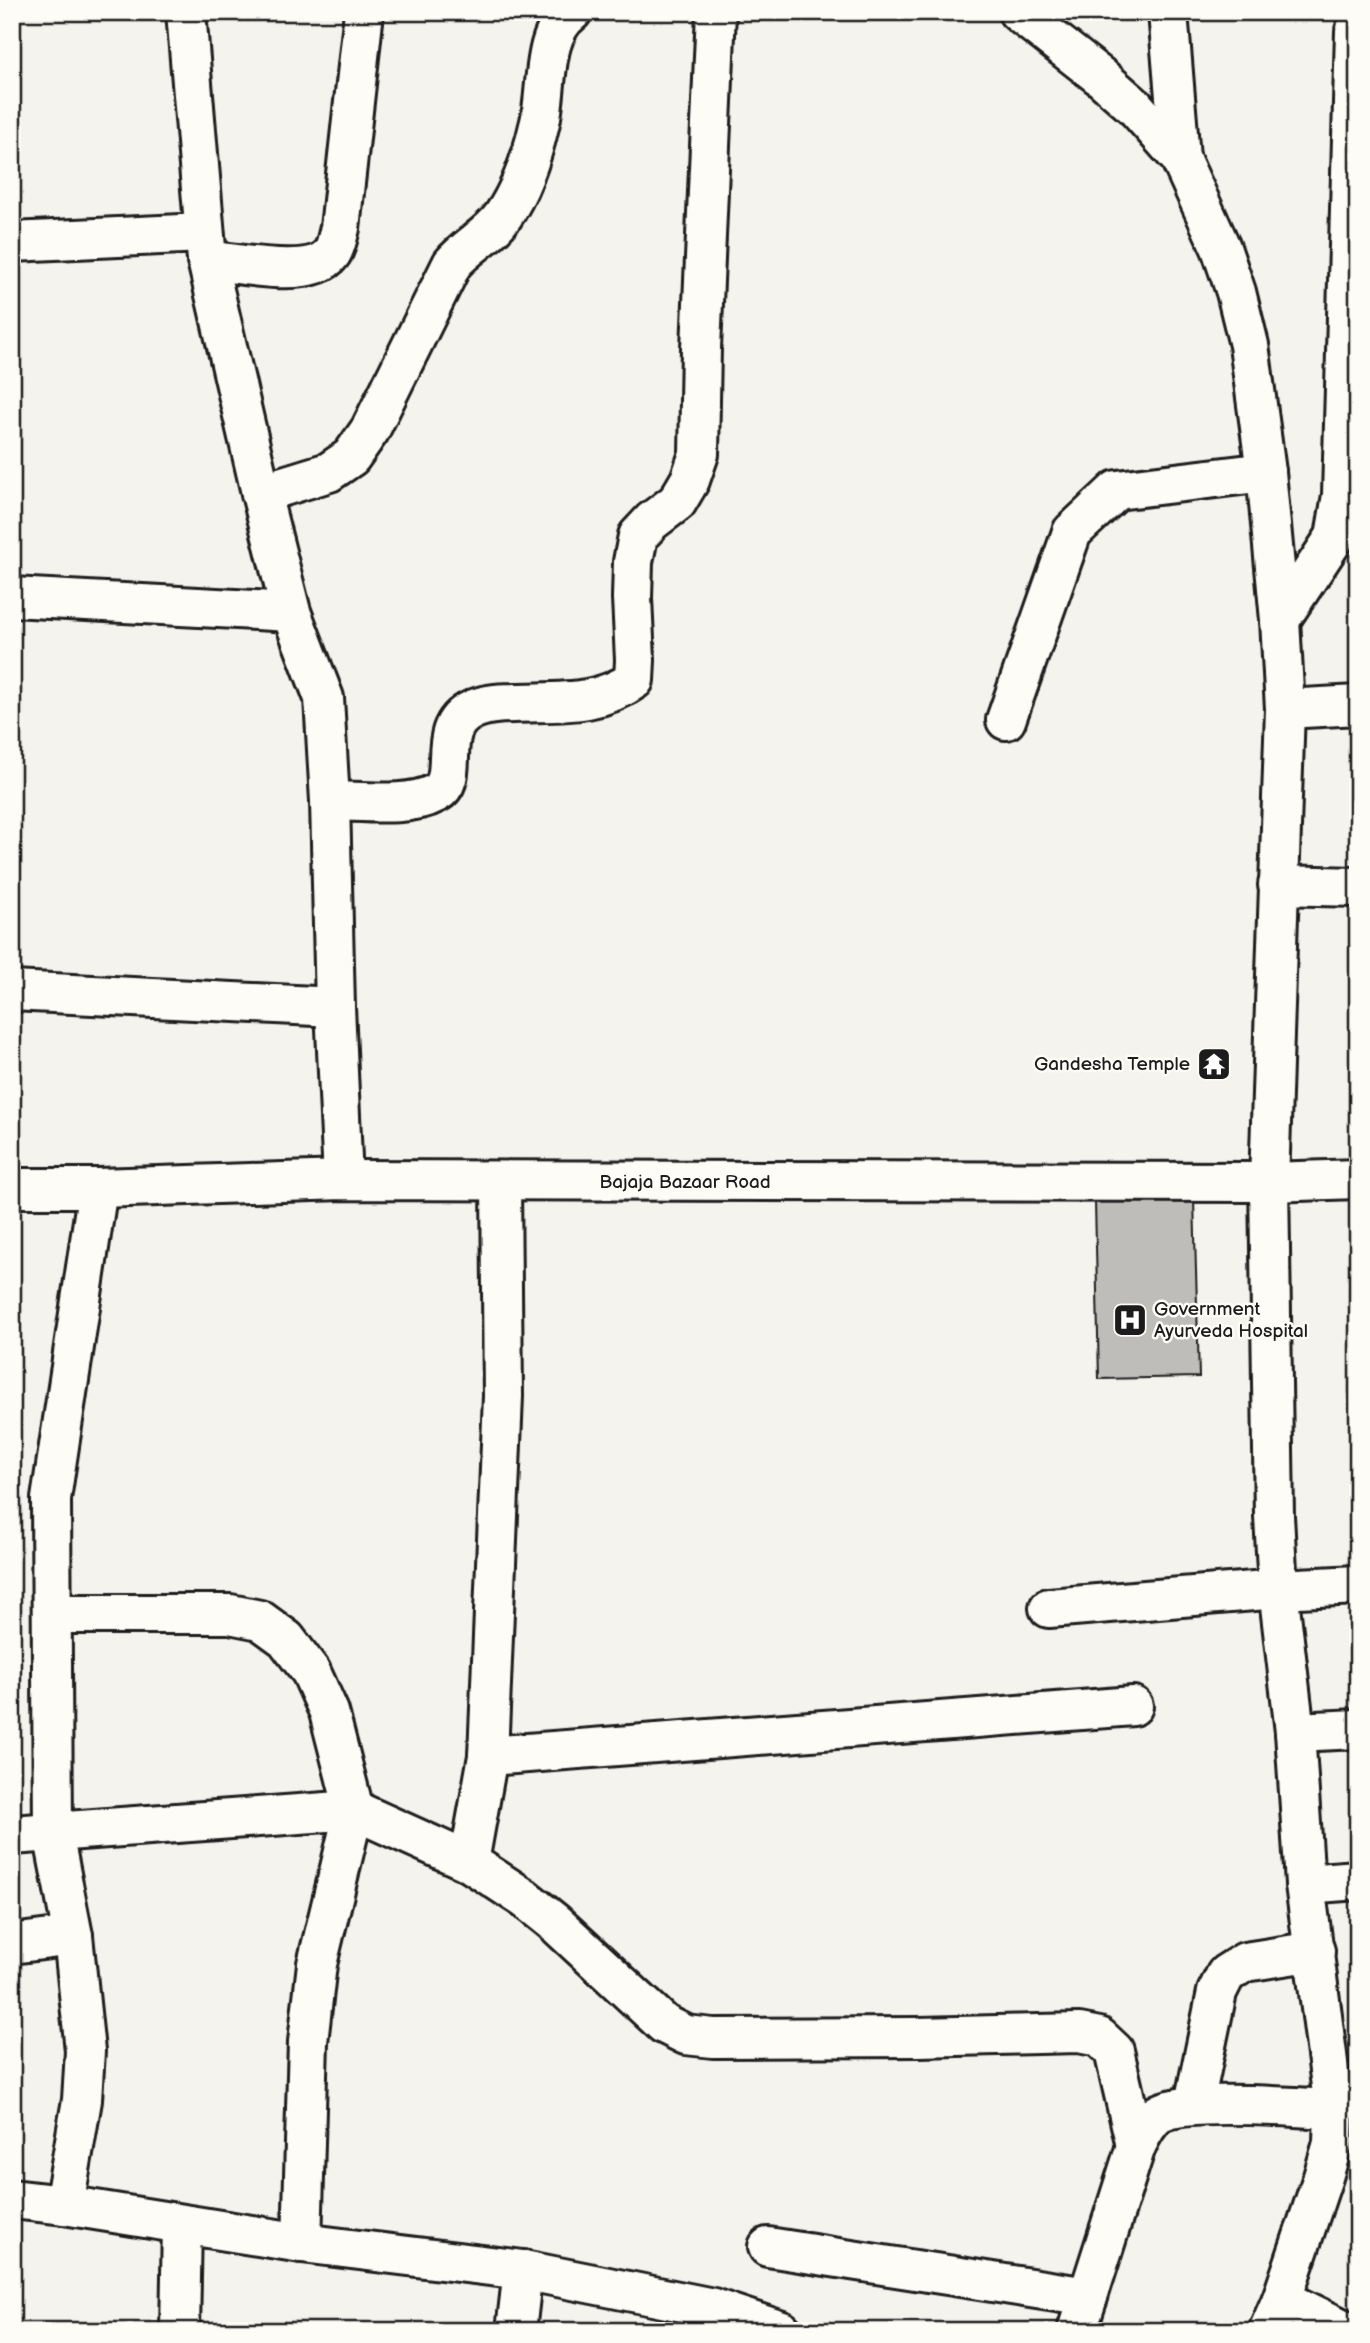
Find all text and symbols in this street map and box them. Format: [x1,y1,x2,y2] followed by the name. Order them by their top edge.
[1195,1045,1233,1083] temple icon: Gandesha Temple
[1034,1053,1190,1076] place label: Gandesha Temple
[599,1171,771,1194] street label: Bajaja Bazaar Road
[1154,1298,1308,1343] place label: Government Ayurveda Hospital
[1111,1301,1149,1339] hospital icon: Government Ayurveda Hospital

